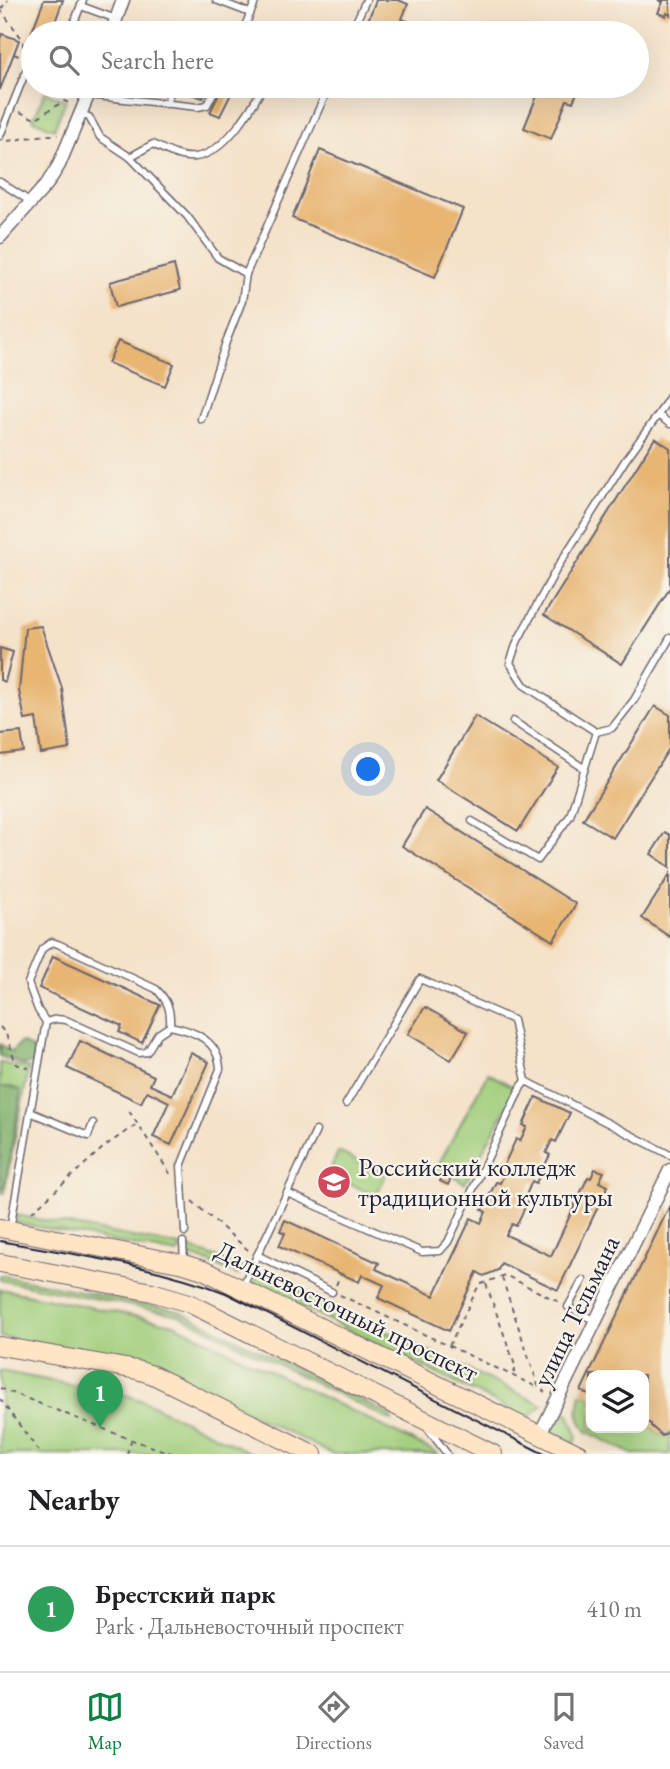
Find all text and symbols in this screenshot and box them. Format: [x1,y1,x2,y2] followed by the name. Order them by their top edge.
[21,21,649,98] search box
[45,41,83,79] icon: search
[101,43,214,77] text: Search here
[351,752,385,786] your location
[358,1150,613,1214] place label: Российский колледж традиционной культуры
[315,1163,353,1201] school or university icon: Российский колледж традиционной культуры
[525,1229,628,1392] street label: улица Тельмана
[210,1232,485,1390] street label: Дальневосточный проспект
[77,1370,123,1428] pin: 1
[586,1370,649,1433] map controls
[586,1370,649,1433] button: layers
[28,1480,120,1519] text: Nearby
[95,1577,275,1611] text: Брестский парк
[45,1594,57,1624] text: 1
[586,1594,642,1624] text: 410 m
[95,1611,404,1641] text: Park · Дальневосточный проспект
[86,1688,124,1755] tab: Map
[295,1688,372,1755] tab: Directions
[543,1688,584,1755] tab: Saved

